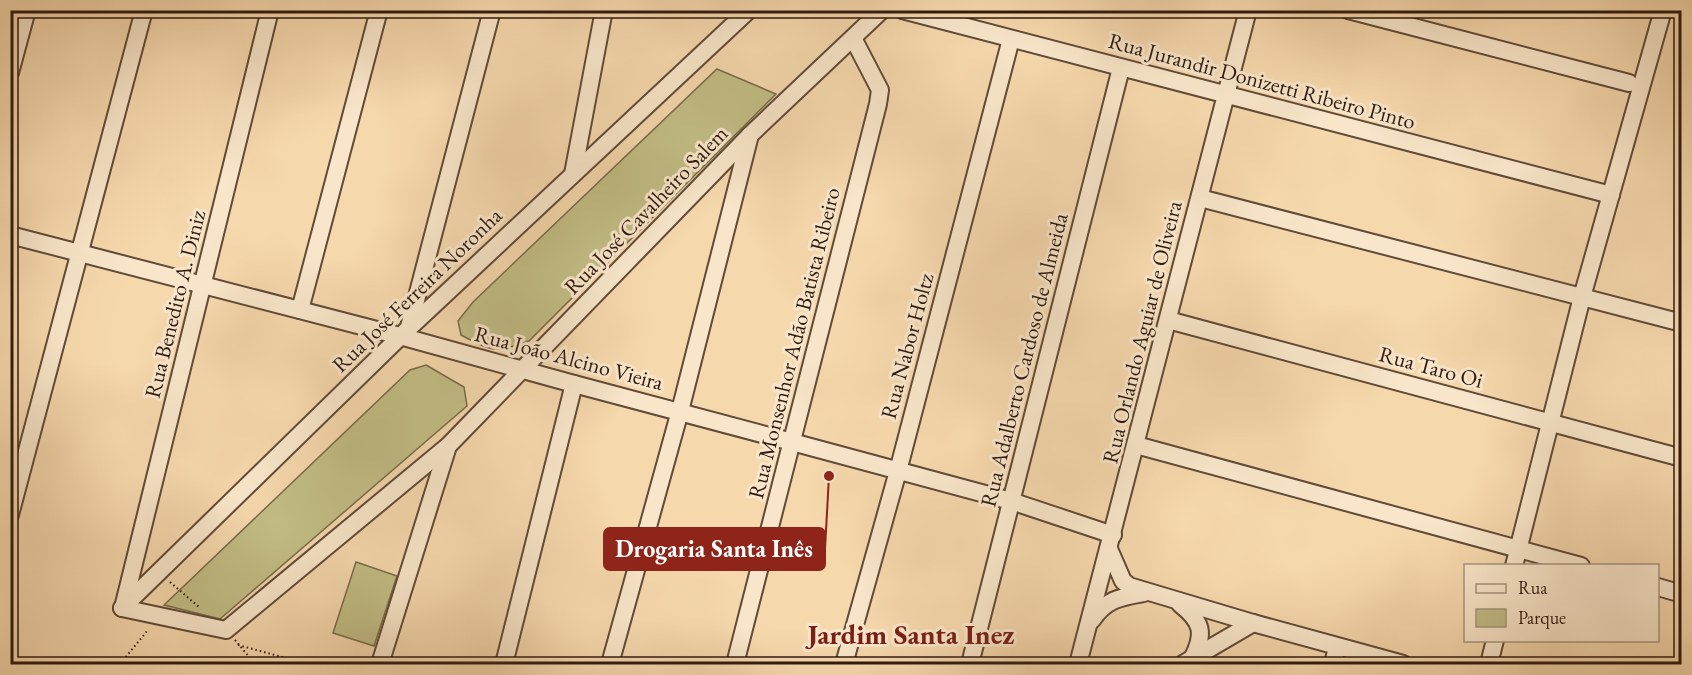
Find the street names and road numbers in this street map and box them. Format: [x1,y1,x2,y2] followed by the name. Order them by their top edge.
[1105,26,1419,136] street label: Rua Jurandir Donizetti Ribeiro Pinto
[558,119,734,301] street label: Rua José Cavalheiro Salem
[741,184,847,502] street label: Rua Monsenhor Adão Batista Ribeiro
[1095,197,1189,466] street label: Rua Orlando Aguiar de Oliveira
[326,201,508,379] street label: Rua José Ferreira Noronha
[138,206,213,401] street label: Rua Benedito A. Diniz
[973,210,1075,510] street label: Rua Adalberto Cardoso de Almeida
[874,269,941,422] street label: Rua Nabor Holtz
[472,319,667,397] street label: Rua João Alcino Vieira
[1376,339,1486,395] street label: Rua Taro Oi

